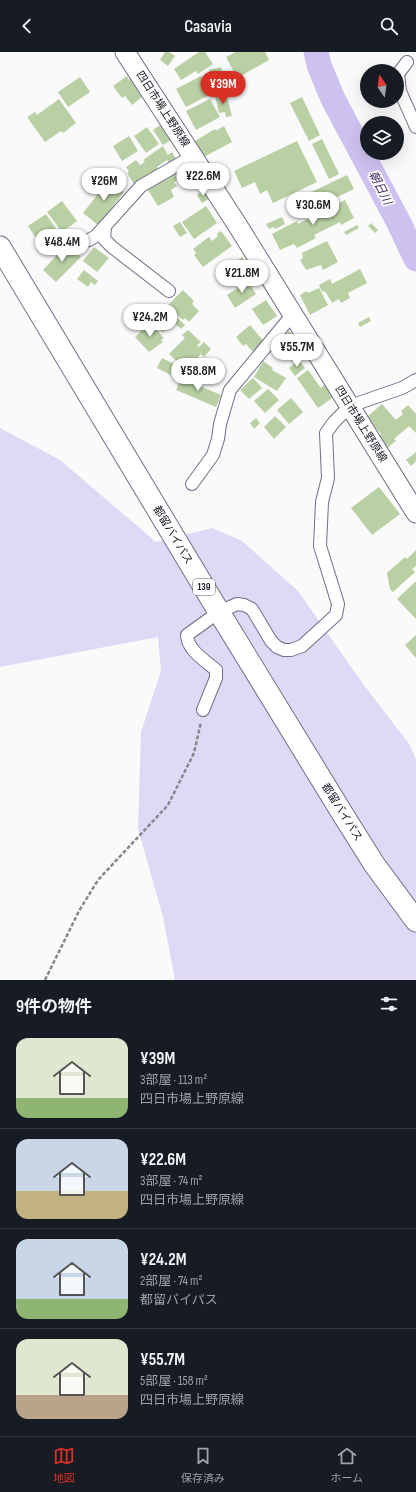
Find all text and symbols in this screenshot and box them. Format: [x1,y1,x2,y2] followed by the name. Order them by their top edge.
[16,15,38,37] icon: back
[378,15,400,37] icon: search
[184,16,232,37] text: Casavia
[360,64,404,108] north arrow
[360,64,404,160] map controls
[134,69,192,149] street label: 四日市場上野原線
[199,71,247,105] pin: ¥39M
[210,76,236,92] text: ¥39M
[360,116,404,160] button: layers
[170,163,236,197] pin: ¥22.6M
[80,168,128,202] pin: ¥26M
[185,168,221,184] text: ¥22.6M
[365,169,396,209] water label: 朝日川
[91,173,117,189] text: ¥26M
[280,192,346,226] pin: ¥30.6M
[295,197,331,213] text: ¥30.6M
[29,229,95,263] pin: ¥48.4M
[44,234,80,250] text: ¥48.4M
[209,260,275,294] pin: ¥21.8M
[224,265,260,281] text: ¥21.8M
[117,304,183,338] pin: ¥24.2M
[132,309,168,325] text: ¥24.2M
[264,334,330,368] pin: ¥55.7M
[280,339,314,355] text: ¥55.7M
[165,358,231,392] pin: ¥58.8M
[180,363,216,379] text: ¥58.8M
[332,383,390,465] street label: 四日市場上野原線
[150,503,196,567] street label: 都留バイパス
[193,579,215,595] road number: 139
[319,781,365,843] street label: 都留バイパス
[378,993,400,1015] icon: filters
[16,997,92,1017] text: 9件の物件
[140,1049,175,1069] text: ¥39M
[48,1054,96,1102] icon: home
[140,1072,207,1088] text: 3部屋 · 113 m²
[140,1091,244,1107] text: 四日市場上野原線
[140,1150,186,1170] text: ¥22.6M
[48,1155,96,1203] icon: home
[140,1173,203,1189] text: 3部屋 · 74 m²
[140,1192,244,1208] text: 四日市場上野原線
[140,1250,186,1270] text: ¥24.2M
[48,1255,96,1303] icon: home
[140,1273,203,1289] text: 2部屋 · 74 m²
[140,1292,218,1308] text: 都留バイパス
[140,1350,185,1370] text: ¥55.7M
[48,1355,96,1403] icon: home
[140,1373,208,1389] text: 5部屋 · 158 m²
[140,1392,244,1408] text: 四日市場上野原線
[53,1445,75,1485] tab: 地図
[181,1445,225,1485] tab: 保存済み
[330,1445,363,1485] tab: ホーム

